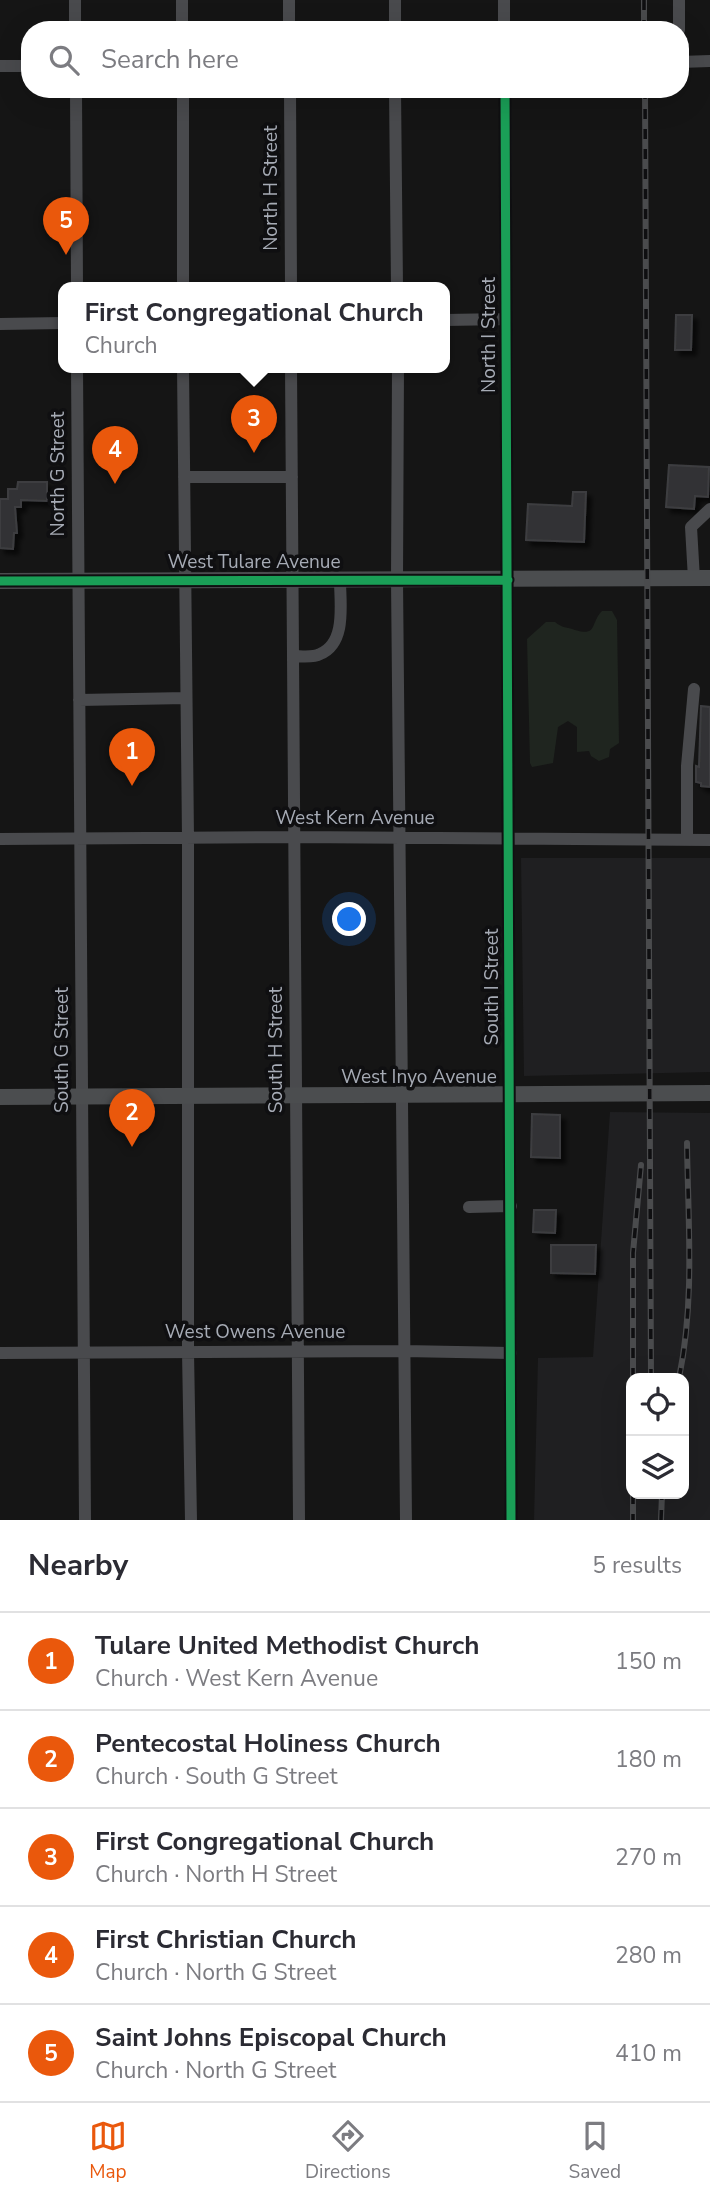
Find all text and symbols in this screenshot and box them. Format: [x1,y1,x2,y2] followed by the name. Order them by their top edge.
[21,21,689,98] search box
[45,41,83,79] icon: search
[101,42,239,77] text: Search here
[258,125,284,251] street label: North H Street
[43,197,89,255] pin: 5
[476,277,502,393] street label: North I Street
[58,282,450,373] popup
[84,295,424,330] text: First Congregational Church
[84,330,158,361] text: Church
[231,395,277,453] pin: 3
[45,411,71,536] street label: North G Street
[92,426,138,484] pin: 4
[167,549,341,575] street label: West Tulare Avenue
[109,728,155,786] pin: 1
[275,805,435,831] street label: West Kern Avenue
[332,902,366,936] your location
[479,928,505,1045] street label: South I Street
[263,986,289,1113] street label: South H Street
[49,987,75,1113] street label: South G Street
[341,1064,497,1090] street label: West Inyo Avenue
[109,1089,155,1147] pin: 2
[165,1319,345,1345] street label: West Owens Avenue
[626,1373,689,1499] map controls
[626,1373,689,1436] button: locate
[626,1436,689,1499] button: layers
[28,1545,128,1586] text: Nearby
[592,1550,682,1581] text: 5 results
[95,1628,479,1663] text: Tulare United Methodist Church
[44,1646,58,1677] text: 1
[615,1646,682,1677] text: 150 m
[95,1663,378,1694] text: Church · West Kern Avenue
[95,1726,441,1761] text: Pentecostal Holiness Church
[44,1744,58,1775] text: 2
[615,1744,682,1775] text: 180 m
[95,1761,338,1792] text: Church · South G Street
[95,1824,434,1859] text: First Congregational Church
[44,1842,58,1873] text: 3
[615,1842,682,1873] text: 270 m
[95,1859,337,1890] text: Church · North H Street
[95,1922,357,1957] text: First Christian Church
[44,1940,58,1971] text: 4
[615,1940,682,1971] text: 280 m
[95,1957,336,1988] text: Church · North G Street
[95,2020,447,2055] text: Saint Johns Episcopal Church
[44,2038,58,2069] text: 5
[615,2038,682,2069] text: 410 m
[95,2055,336,2086] text: Church · North G Street
[89,2117,127,2185] tab: Map
[305,2117,391,2185] tab: Directions
[569,2117,621,2185] tab: Saved

